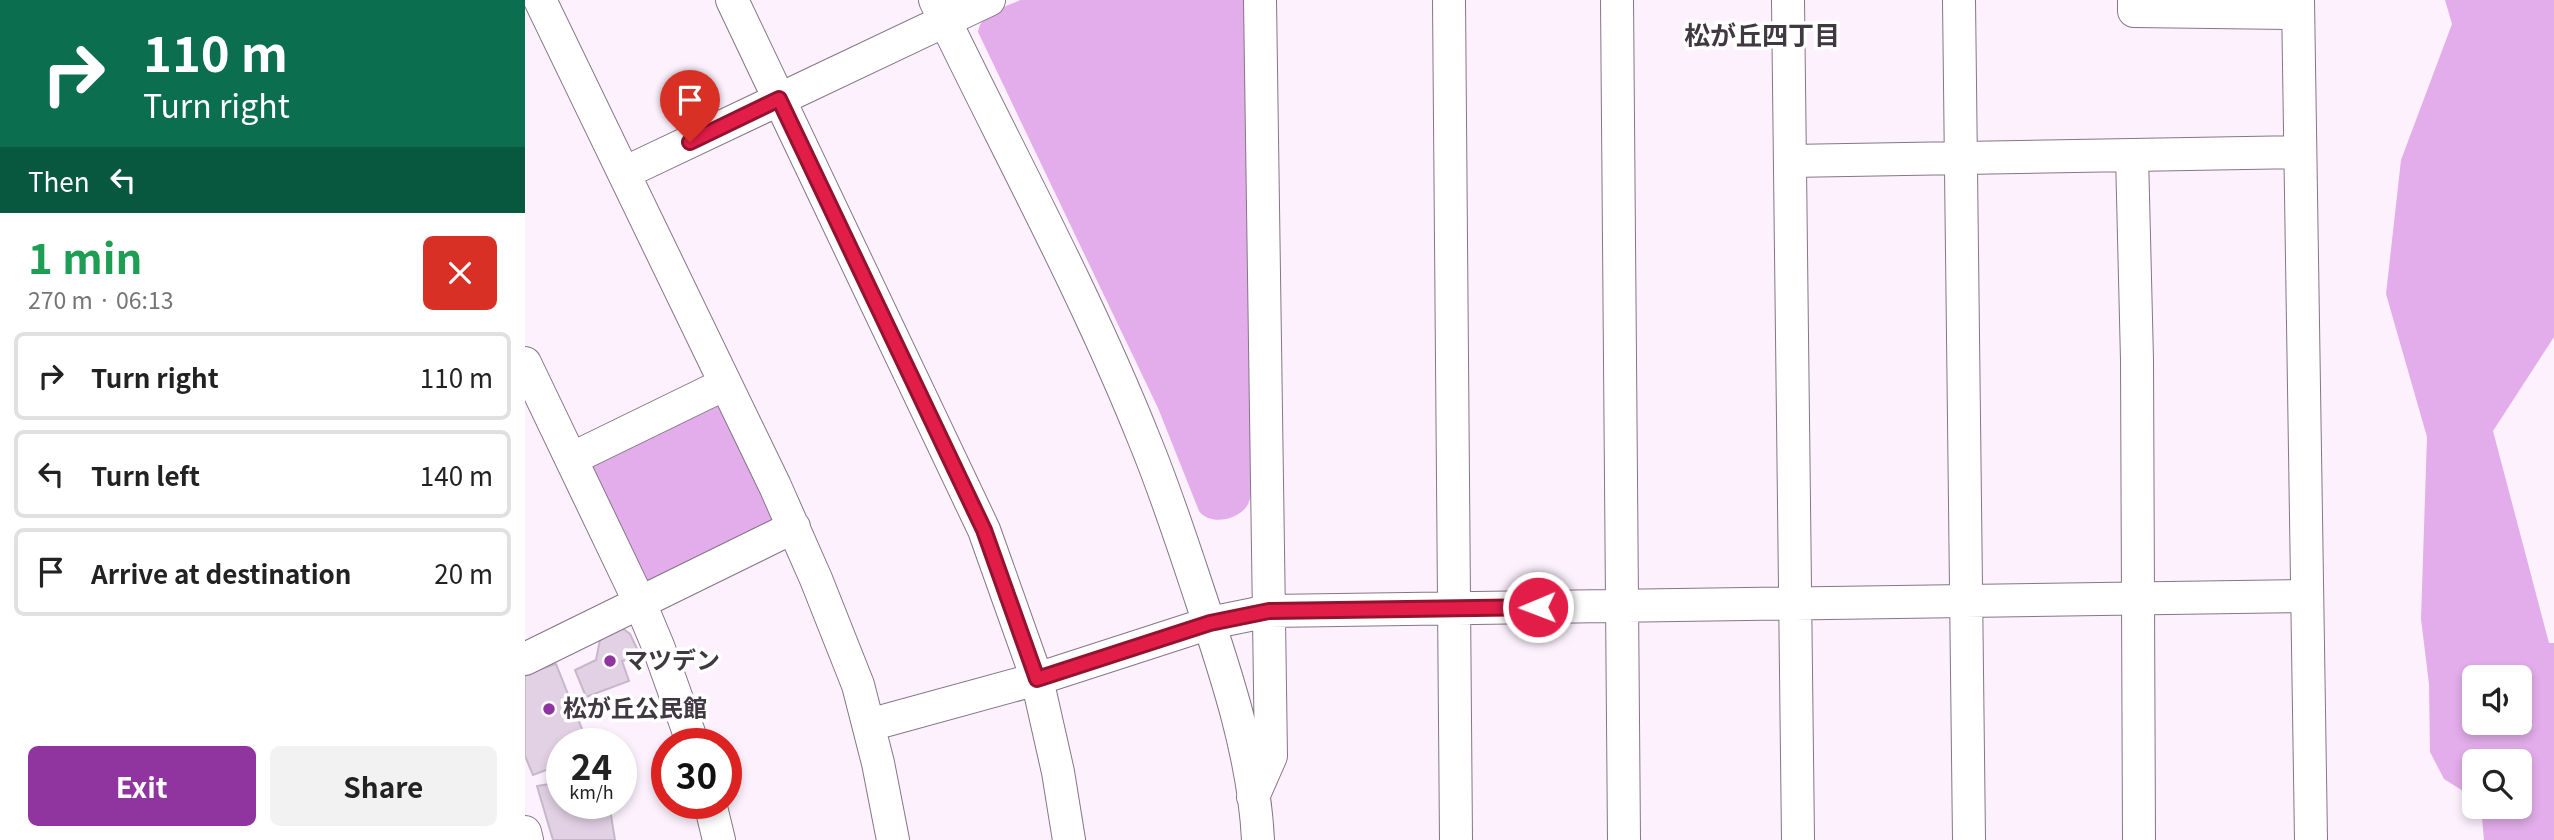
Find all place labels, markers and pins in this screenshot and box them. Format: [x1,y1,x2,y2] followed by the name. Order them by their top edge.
[660,70,720,142] pin
[624,641,720,676] place label: マツデン
[602,653,618,669] marker: マツデン
[563,689,707,724] place label: 松が丘公民館
[541,701,557,717] marker: 松が丘公民館

